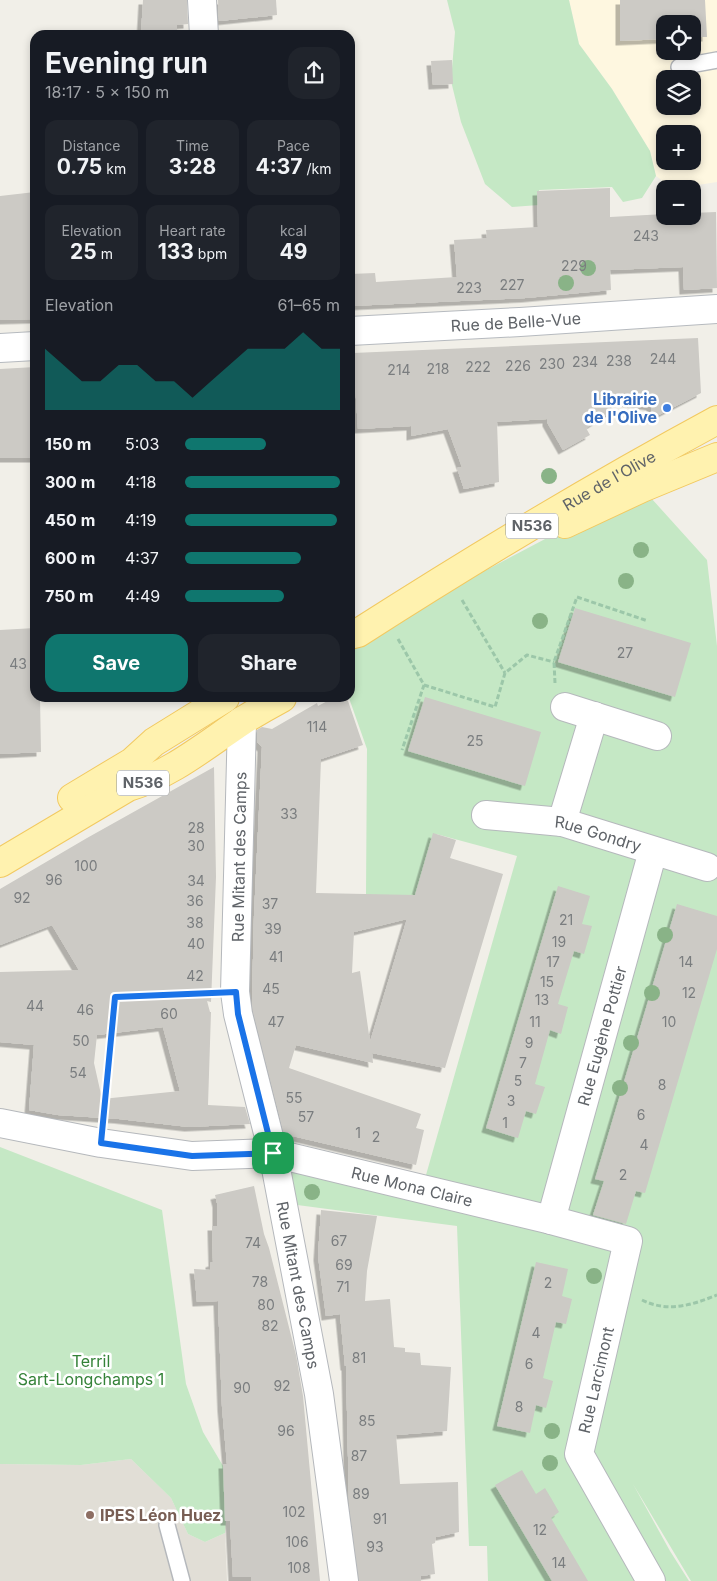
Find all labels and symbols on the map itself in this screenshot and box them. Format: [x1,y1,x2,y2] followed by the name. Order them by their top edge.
[633,227,659,244] house number: 243
[561,257,587,274] house number: 229
[500,276,525,293] house number: 227
[456,279,482,296] house number: 223
[450,308,582,336] street label: Rue de Belle-Vue
[650,350,676,367] house number: 244
[606,352,632,369] house number: 238
[572,353,598,370] house number: 234
[539,355,565,372] house number: 230
[505,357,531,374] house number: 226
[465,358,491,375] house number: 222
[427,360,449,377] house number: 218
[387,361,411,378] house number: 214
[584,389,657,427] place label: Librairie de l'Olive
[661,402,673,414] marker: Librairie de l'Olive
[559,446,659,515] street label: Rue de l'Olive
[506,514,558,538] road number: N536
[617,644,633,661] house number: 27
[9,655,27,672] house number: 43
[307,718,327,735] house number: 114
[466,732,484,749] house number: 25
[117,770,169,796] road number: N536
[228,772,250,942] street label: Rue Mitant des Camps
[280,805,298,822] house number: 33
[554,811,644,856] street label: Rue Gondry
[187,819,205,836] house number: 28
[187,837,205,854] house number: 30
[74,857,98,874] house number: 100
[45,871,63,888] house number: 96
[187,872,205,889] house number: 34
[13,889,31,906] house number: 92
[186,892,204,909] house number: 36
[262,895,278,912] house number: 37
[559,911,573,928] house number: 21
[186,914,204,931] house number: 38
[264,920,282,937] house number: 39
[552,933,566,950] house number: 19
[187,935,205,952] house number: 40
[269,948,283,965] house number: 41
[546,953,560,970] house number: 17
[679,953,693,970] house number: 14
[573,964,631,1108] street label: Rue Eugène Pottier
[186,967,204,984] house number: 42
[540,973,554,990] house number: 15
[262,980,280,997] house number: 45
[682,984,696,1001] house number: 12
[535,991,549,1008] house number: 13
[26,997,44,1014] house number: 44
[76,1001,94,1018] house number: 46
[160,1005,178,1022] house number: 60
[268,1013,285,1030] house number: 47
[529,1013,541,1030] house number: 11
[662,1013,676,1030] house number: 10
[72,1032,90,1049] house number: 50
[525,1034,533,1051] house number: 9
[519,1054,527,1071] house number: 7
[69,1064,87,1081] house number: 54
[514,1072,522,1089] house number: 5
[658,1076,666,1093] house number: 8
[285,1089,303,1106] house number: 55
[507,1092,515,1109] house number: 3
[637,1106,645,1123] house number: 6
[298,1108,314,1125] house number: 57
[502,1114,508,1131] house number: 1
[355,1124,361,1141] house number: 1
[372,1128,380,1145] house number: 2
[252,1132,294,1174] pin
[639,1136,649,1153] house number: 4
[349,1162,475,1211] street label: Rue Mona Claire
[619,1166,627,1183] house number: 2
[272,1199,324,1371] street label: Rue Mitant des Camps
[331,1232,347,1249] house number: 67
[245,1234,261,1251] house number: 74
[335,1256,353,1273] house number: 69
[252,1273,268,1290] house number: 78
[544,1274,552,1291] house number: 2
[336,1278,350,1295] house number: 71
[257,1296,275,1313] house number: 80
[261,1317,279,1334] house number: 82
[531,1324,541,1341] house number: 4
[574,1325,618,1435] street label: Rue Larcimont
[352,1349,366,1366] house number: 81
[18,1351,164,1389] park label: Terril Sart-Longchamps 1
[525,1355,533,1372] house number: 6
[273,1377,291,1394] house number: 92
[233,1379,251,1396] house number: 90
[515,1398,523,1415] house number: 8
[358,1412,376,1429] house number: 85
[277,1422,295,1439] house number: 96
[351,1447,367,1464] house number: 87
[352,1485,370,1502] house number: 89
[282,1503,306,1520] house number: 102
[100,1505,221,1525] place label: IPES Léon Huez
[84,1509,96,1521] marker: IPES Léon Huez
[373,1510,387,1527] house number: 91
[533,1521,547,1538] house number: 12
[285,1533,309,1550] house number: 106
[366,1538,384,1555] house number: 93
[552,1554,566,1571] house number: 14
[287,1559,311,1576] house number: 108

